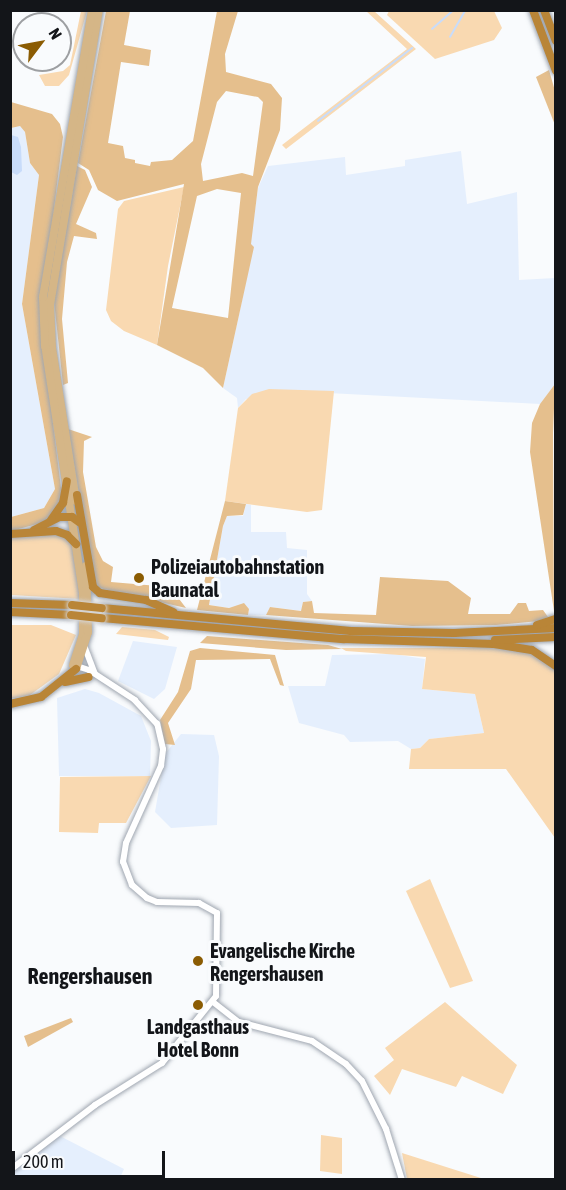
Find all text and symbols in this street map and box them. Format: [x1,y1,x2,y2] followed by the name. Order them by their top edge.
[12,12,72,72] north arrow
[45,25,66,42] text: N
[151,554,324,601] place label: Polizeiautobahnstation Baunatal
[132,571,146,585] marker: Polizeiautobahnstation Baunatal
[210,938,355,985] place label: Evangelische Kirche Rengershausen
[191,954,205,968] marker: Evangelische Kirche Rengershausen
[28,964,152,990] district label: Rengershausen
[191,998,205,1012] marker: Landgasthaus Hotel Bonn
[147,1014,249,1061] place label: Landgasthaus Hotel Bonn
[15,1139,168,1177] scale bar
[23,1151,64,1172] text: 200 m

